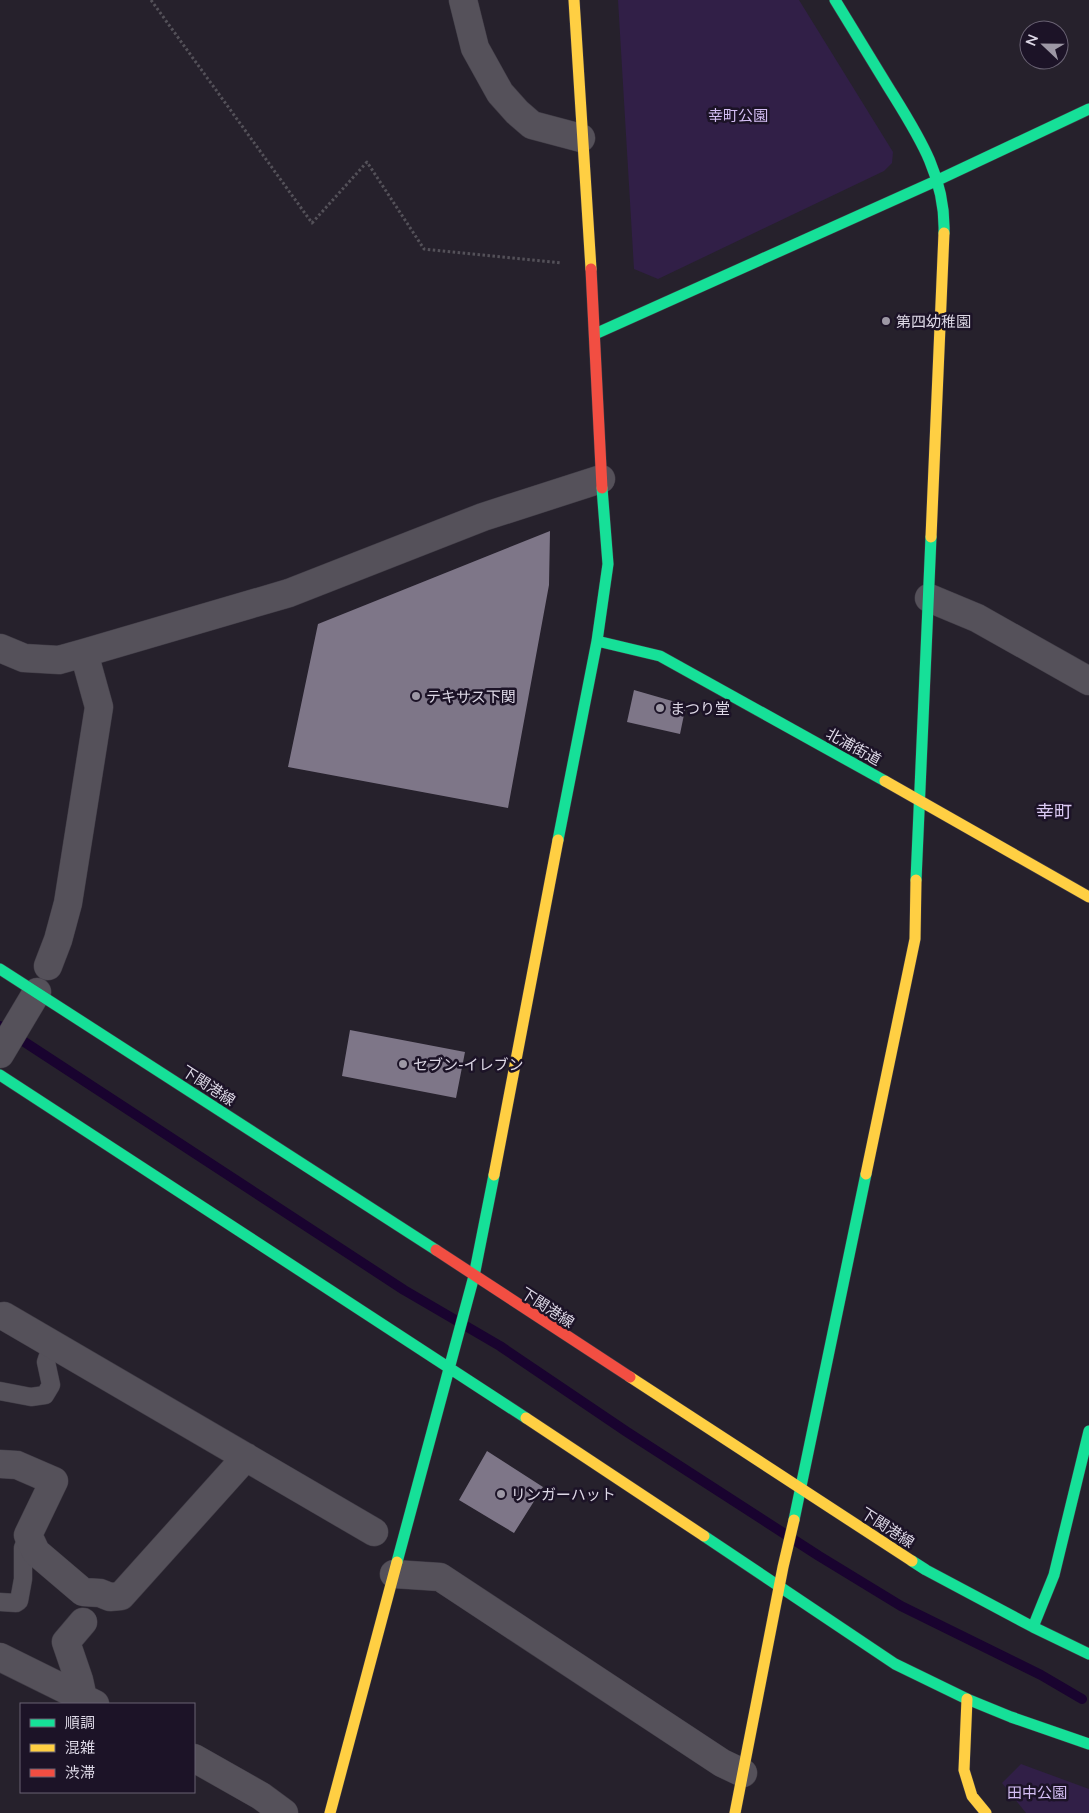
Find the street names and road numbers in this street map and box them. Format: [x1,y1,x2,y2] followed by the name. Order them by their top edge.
[823,724,885,768] street label: 北浦街道
[179,1061,239,1109] street label: 下関港線
[518,1283,578,1331] street label: 下関港線
[858,1503,918,1551] street label: 下関港線

